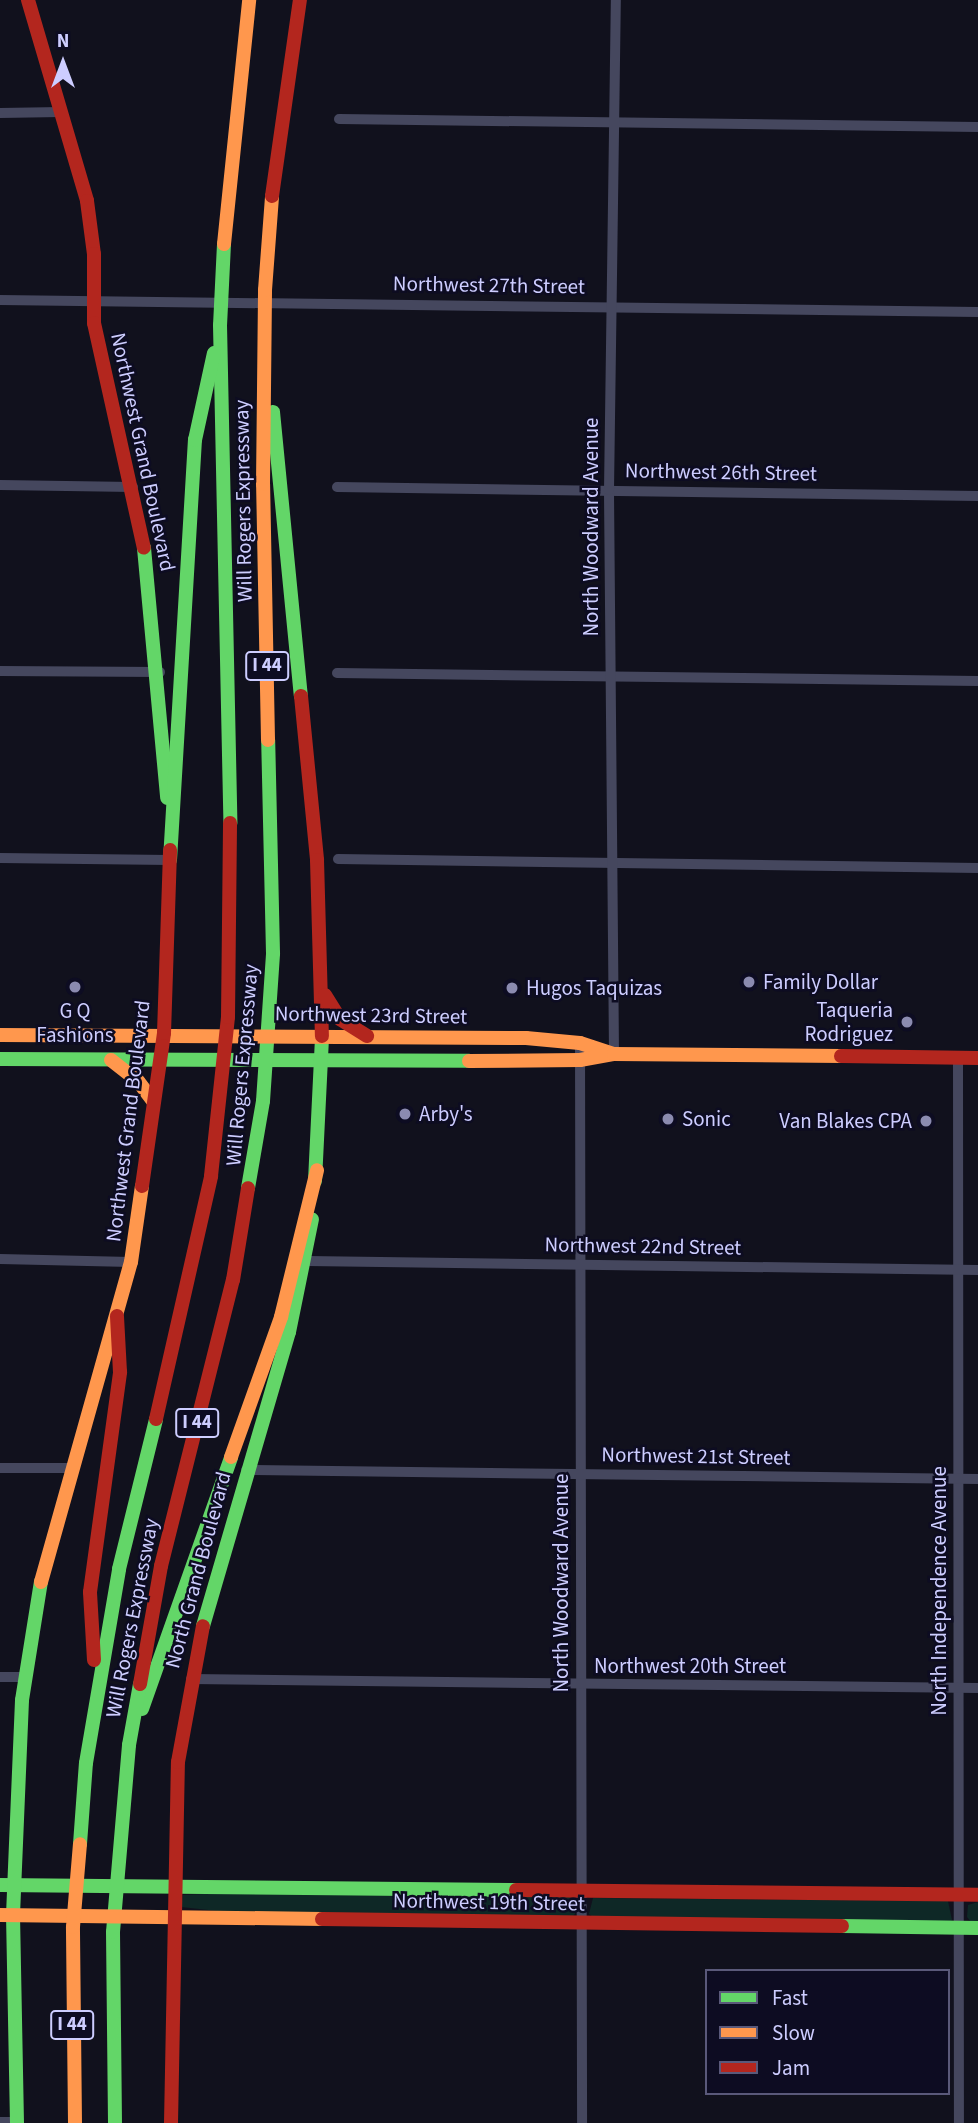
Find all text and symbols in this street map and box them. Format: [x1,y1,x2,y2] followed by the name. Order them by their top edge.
[28,28,98,98] north arrow
[57,28,69,55] text: N
[393,271,585,299] street label: Northwest 27th Street
[105,330,181,574] street label: Northwest Grand Boulevard
[229,400,257,602] street label: Will Rogers Expressway
[578,417,604,637] street label: North Woodward Avenue
[625,458,817,486] street label: Northwest 26th Street
[244,650,290,681] road number: I 44
[221,963,263,1167] street label: Will Rogers Expressway
[763,969,878,995] place label: Family Dollar
[741,974,757,990] marker: Family Dollar
[526,975,662,1001] place label: Hugos Taquizas
[67,979,83,995] marker: G Q Fashions
[504,980,520,996] marker: Hugos Taquizas
[804,997,893,1047] place label: Taqueria Rodriguez
[36,998,114,1048] place label: G Q Fashions
[101,999,155,1243] street label: Northwest Grand Boulevard
[275,1001,467,1029] street label: Northwest 23rd Street
[899,1014,915,1030] marker: Taqueria Rodriguez
[419,1101,473,1127] place label: Arby's
[397,1106,413,1122] marker: Arby's
[682,1106,731,1132] place label: Sonic
[779,1108,912,1134] place label: Van Blakes CPA
[660,1111,676,1127] marker: Sonic
[918,1113,934,1129] marker: Van Blakes CPA
[544,1232,742,1260] street label: Northwest 22nd Street
[174,1408,220,1438] road number: I 44
[601,1442,791,1470] street label: Northwest 21st Street
[926,1466,952,1716] street label: North Independence Avenue
[160,1469,236,1671] street label: North Grand Boulevard
[548,1473,574,1693] street label: North Woodward Avenue
[100,1516,164,1720] street label: Will Rogers Expressway
[594,1653,786,1679] street label: Northwest 20th Street
[393,1888,585,1916] street label: Northwest 19th Street
[705,1969,950,2095] legend
[772,1983,808,2013] text: Fast
[49,2010,95,2040] road number: I 44
[772,2018,815,2048] text: Slow
[772,2053,810,2083] text: Jam

